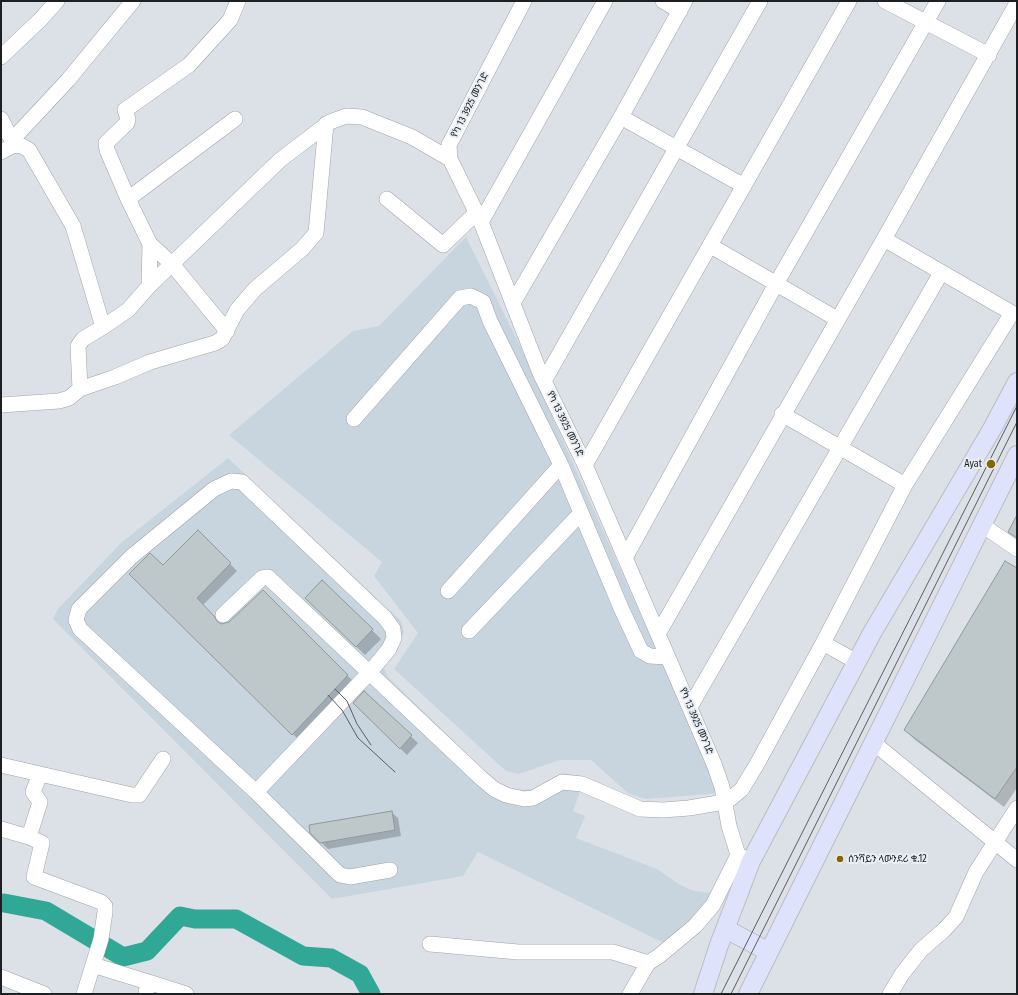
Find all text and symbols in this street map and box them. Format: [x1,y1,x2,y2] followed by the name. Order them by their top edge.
[448,70,492,140] street label: የካ 13 3925 መንገድ
[544,389,586,459] street label: የካ 13 3925 መንገድ
[964,458,982,470] place label: Ayat
[985,458,997,470] marker: Ayat
[677,686,715,756] street label: የካ 13 3925 መንገድ
[848,853,927,865] place label: ሰንሻይን ላውንደሪ ቁ.12
[835,854,845,864] marker: ሰንሻይን ላውንደሪ ቁ.12

